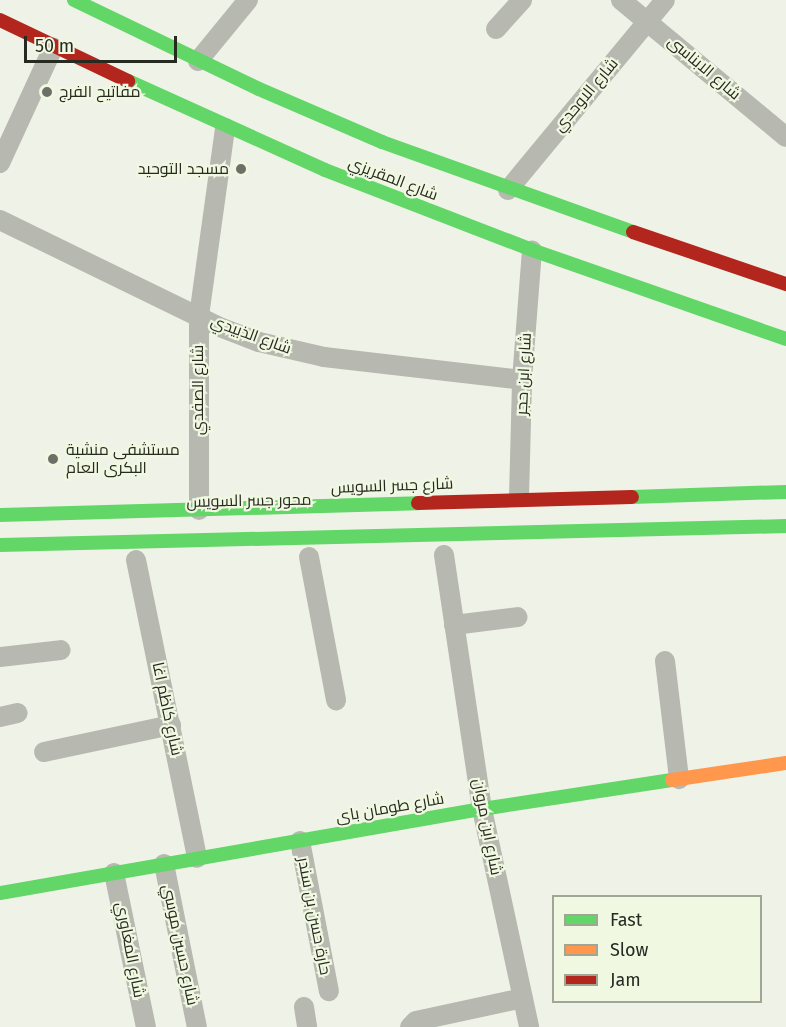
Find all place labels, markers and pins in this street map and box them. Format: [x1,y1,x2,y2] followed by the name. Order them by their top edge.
[59,82,140,102] place label: مفاتيح الفرج
[40,85,54,99] marker: مفاتيح الفرج
[138,159,229,179] place label: مسجد التوحيد
[234,162,248,176] marker: مسجد التوحيد
[66,440,180,478] place label: مستشفى منشية البكرى العام
[44,450,62,468] marker: مستشفى منشية البكرى العام

